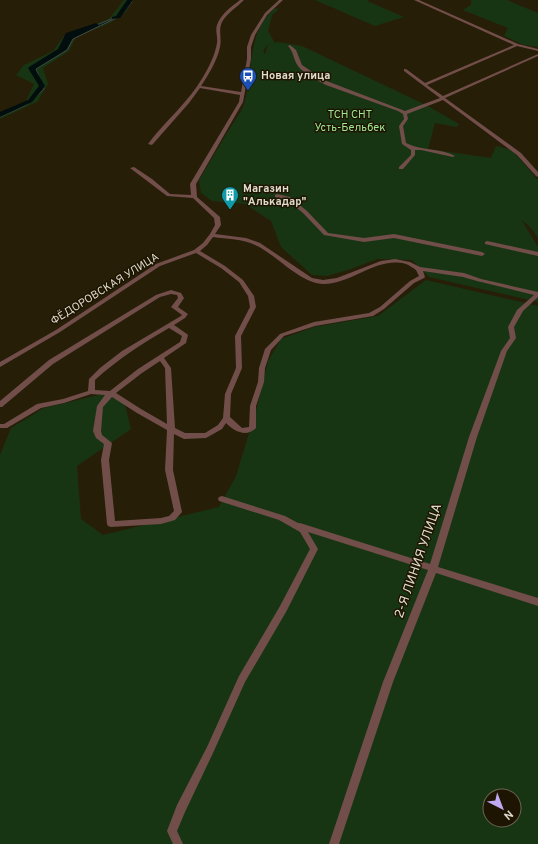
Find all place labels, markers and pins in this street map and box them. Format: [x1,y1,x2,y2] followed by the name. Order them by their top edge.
[238,66,258,91] bus stop icon: Новая улица
[261,69,330,83] place label: Новая улица
[243,182,307,209] place label: Магазин "Алькадар"
[220,185,240,210] building icon: Магазин "Алькадар"

